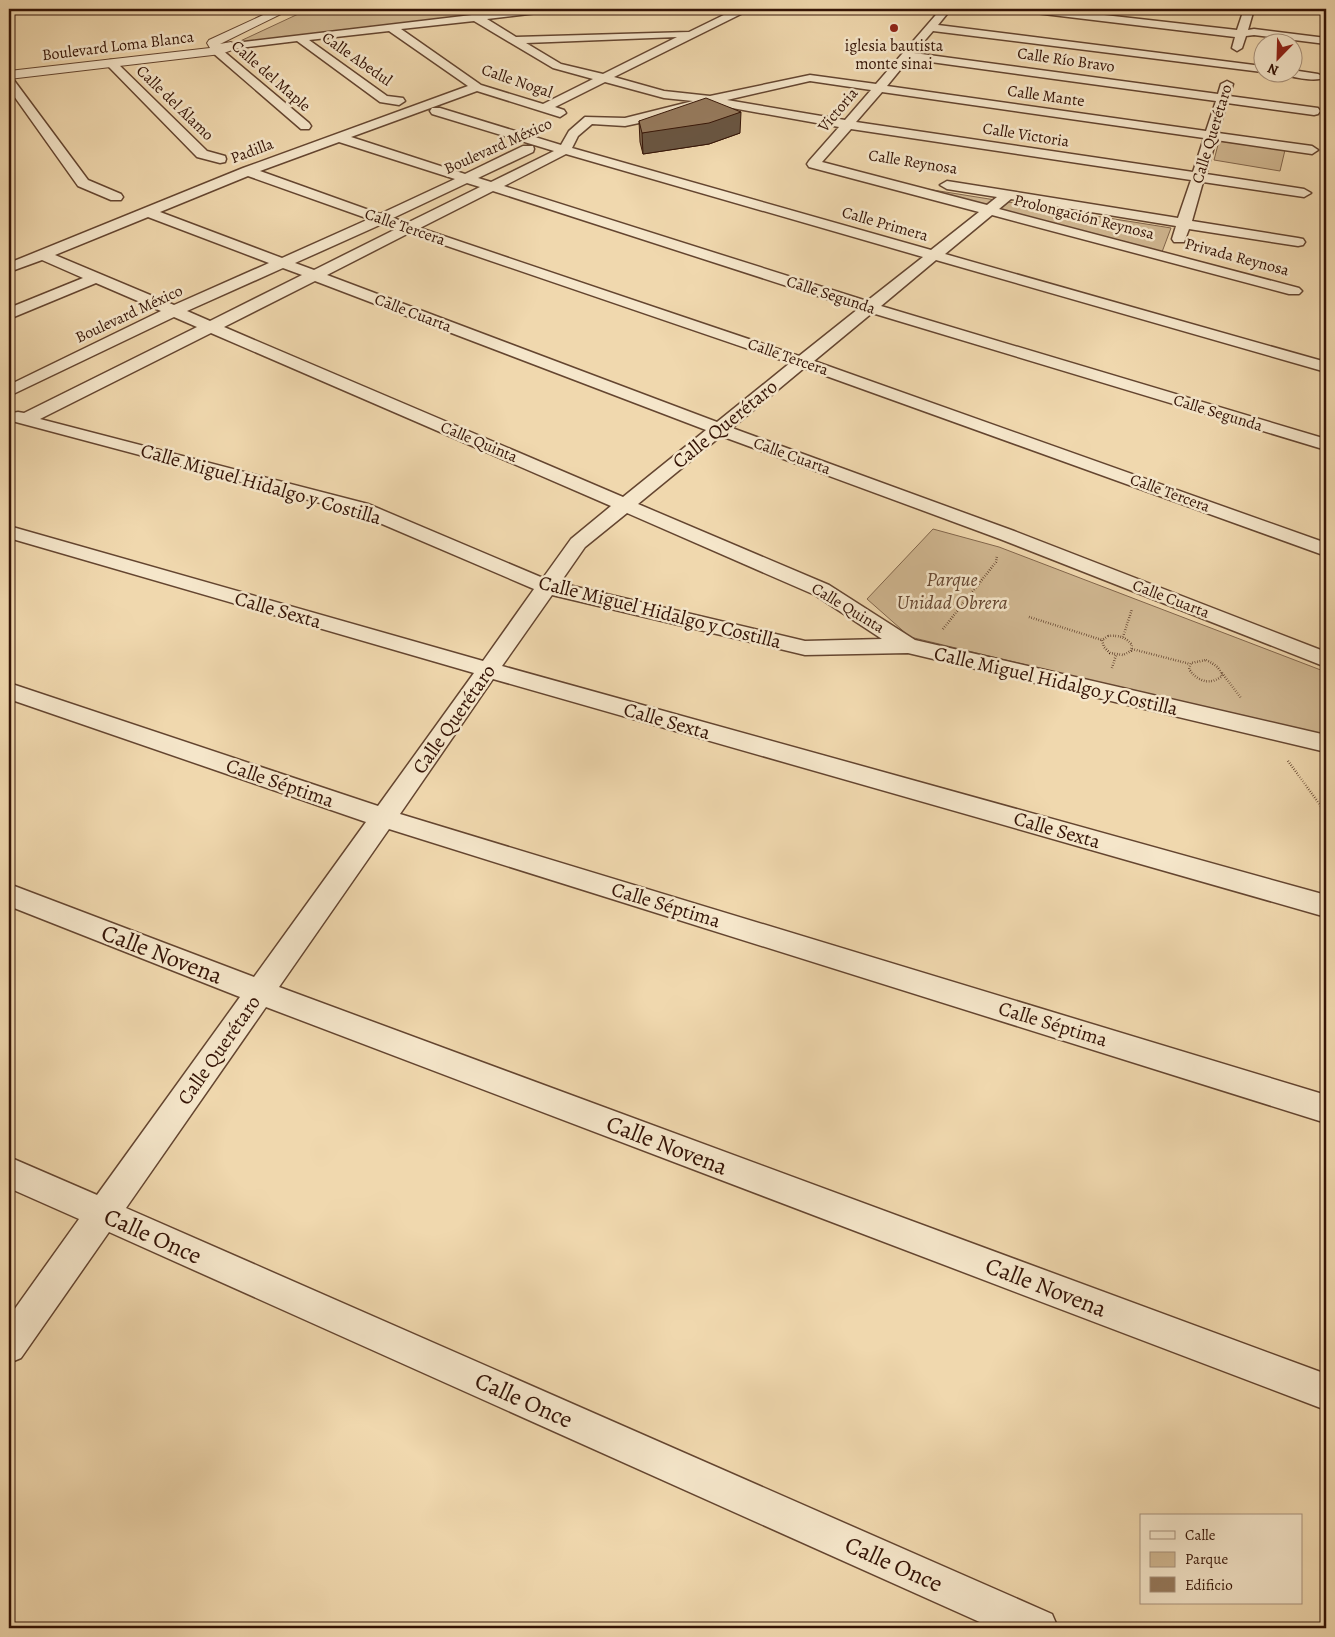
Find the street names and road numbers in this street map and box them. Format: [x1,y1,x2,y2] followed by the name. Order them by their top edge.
[41,26,196,66] street label: Boulevard Loma Blanca
[317,27,397,91] street label: Calle Abedul
[226,35,316,117] street label: Calle del Maple
[1016,42,1116,78] street label: Calle Río Bravo
[478,59,556,103] street label: Calle Nogal
[131,60,219,146] street label: Calle del Álamo
[1006,80,1086,112] street label: Calle Mante
[1187,82,1237,186] street label: Calle Querétaro
[812,83,863,138] street label: Victoria
[441,112,555,180] street label: Boulevard México
[981,117,1071,153] street label: Calle Victoria
[227,133,277,169] street label: Padilla
[867,144,960,180] street label: Calle Reynosa
[1012,189,1157,245] street label: Prolongación Reynosa
[839,201,931,247] street label: Calle Primera
[362,203,449,251] street label: Calle Tercera
[1182,233,1292,282] street label: Privada Reynosa
[784,270,879,320] street label: Calle Segunda
[72,280,186,348] street label: Boulevard México
[371,288,455,338] street label: Calle Cuarta
[745,333,832,381] street label: Calle Tercera
[667,373,783,475] street label: Calle Querétaro
[1171,389,1266,437] street label: Calle Segunda
[437,416,521,468] street label: Calle Quinta
[750,432,834,480] street label: Calle Cuarta
[137,437,385,532] street label: Calle Miguel Hidalgo y Costilla
[1127,468,1214,518] street label: Calle Tercera
[536,569,785,655] street label: Calle Miguel Hidalgo y Costilla
[1129,574,1213,624] street label: Calle Cuarta
[807,578,889,639] street label: Calle Quinta
[232,585,325,635] street label: Calle Sexta
[932,640,1181,722] street label: Calle Miguel Hidalgo y Costilla
[406,659,502,779] street label: Calle Querétaro
[621,696,714,746] street label: Calle Sexta
[222,752,338,814] street label: Calle Séptima
[1011,805,1104,855] street label: Calle Sexta
[608,876,724,935] street label: Calle Séptima
[97,916,228,992] street label: Calle Novena
[171,990,267,1110] street label: Calle Querétaro
[995,995,1111,1054] street label: Calle Séptima
[602,1107,733,1183] street label: Calle Novena
[99,1200,207,1272] street label: Calle Once
[981,1249,1112,1325] street label: Calle Novena
[470,1364,578,1436] street label: Calle Once
[840,1528,948,1600] street label: Calle Once

